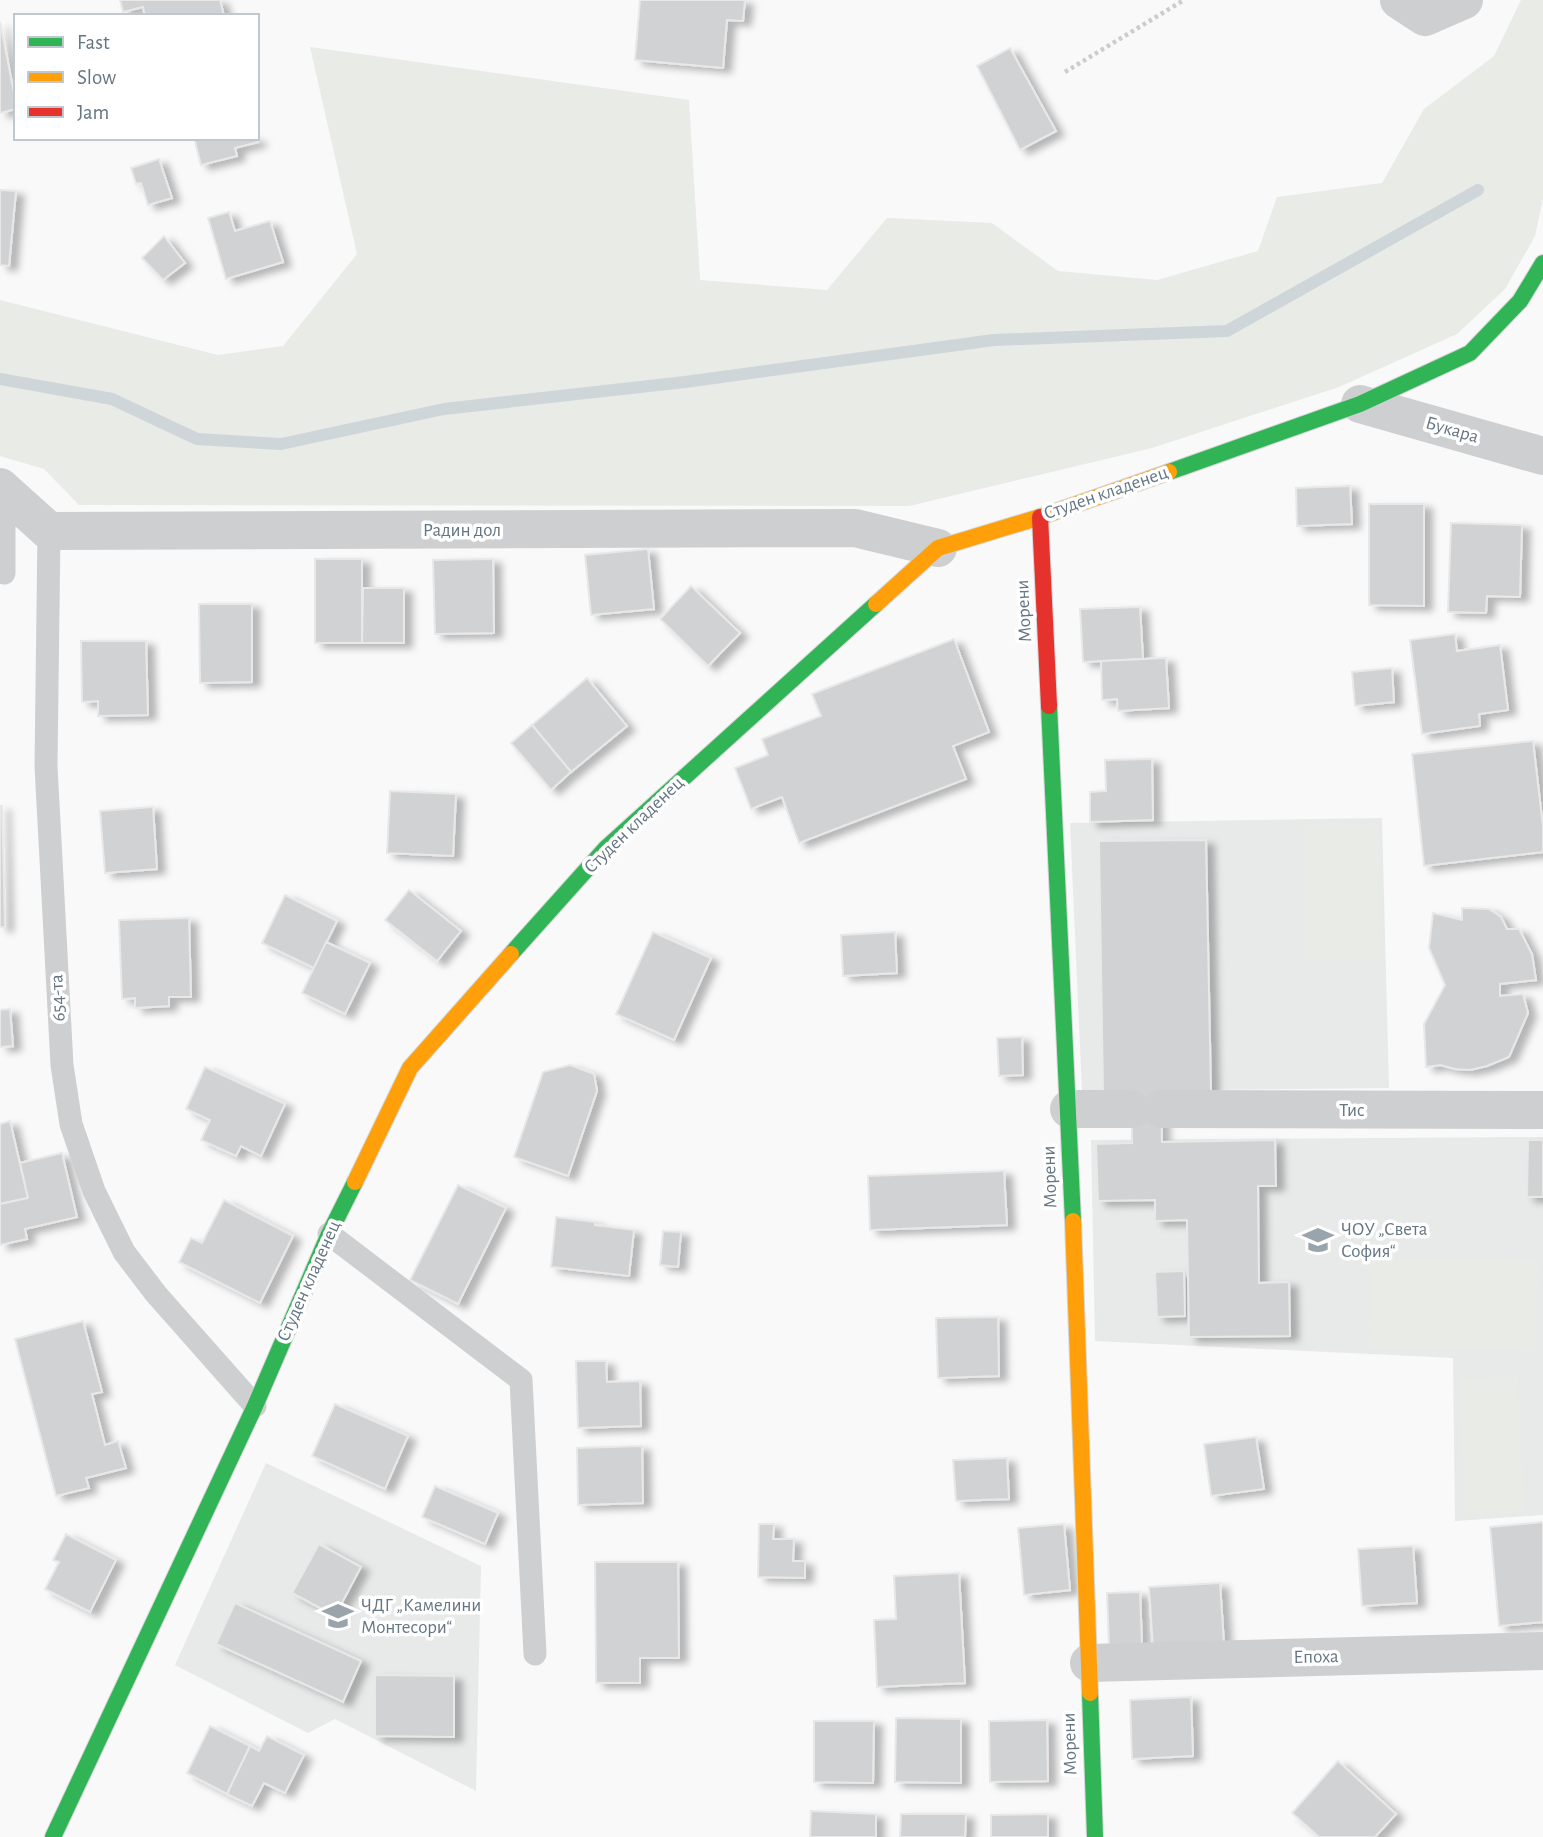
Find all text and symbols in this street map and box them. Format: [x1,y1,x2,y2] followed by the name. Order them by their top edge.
[14,14,259,140] legend
[77,32,110,53] text: Fast
[77,67,116,88] text: Slow
[77,102,109,123] text: Jam
[1423,413,1481,447] street label: Букара
[1041,463,1171,523] street label: Студен кладенец
[423,521,501,540] street label: Радин дол
[1013,579,1035,643] street label: Морени
[581,773,687,877] street label: Студен кладенец
[47,974,69,1022] street label: 654-та
[1339,1101,1365,1120] street label: Тис
[1039,1145,1061,1209] street label: Морени
[274,1218,344,1344] street label: Студен кладенец
[1341,1220,1428,1261] place label: ЧОУ „Света София“
[1301,1223,1335,1257] school or university icon: ЧОУ „Света София“
[361,1596,481,1637] place label: ЧДГ „Камелини Монтесори“
[321,1599,355,1633] school or university icon: ЧДГ „Камелини Монтесори“
[1293,1647,1339,1667] street label: Епоха
[1059,1712,1081,1776] street label: Морени

